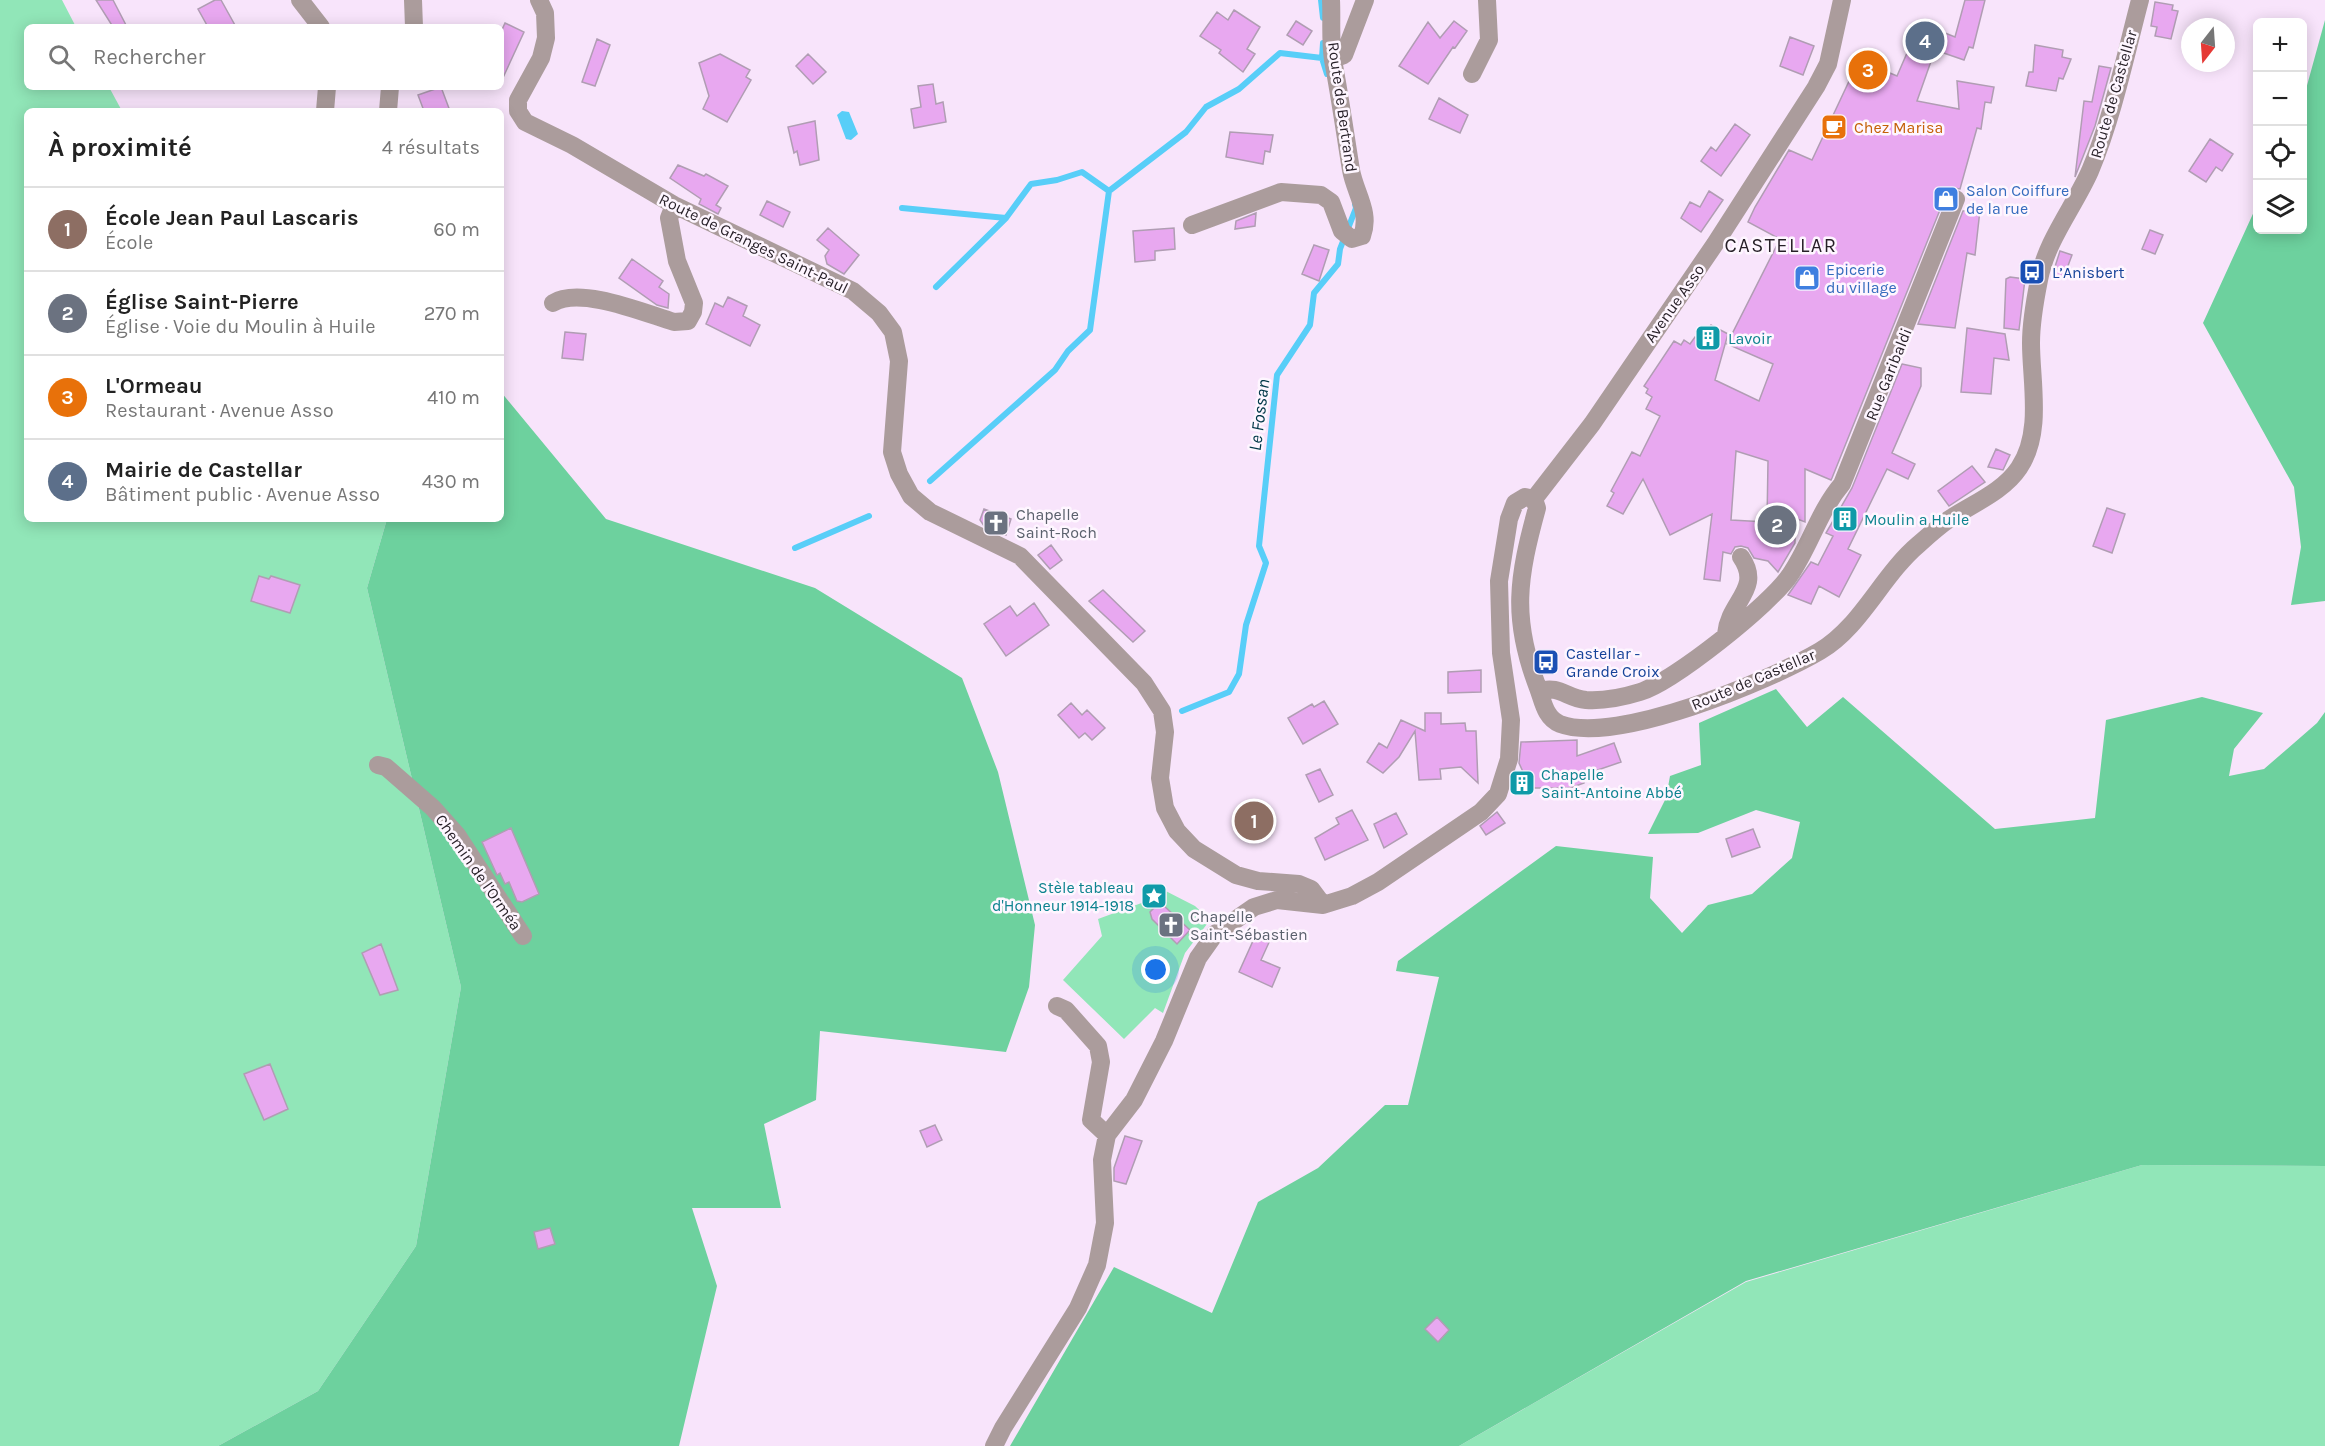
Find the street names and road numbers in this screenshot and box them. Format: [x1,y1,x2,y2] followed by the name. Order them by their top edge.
[2086,28,2141,160] street label: Route de Castellar
[1324,41,1361,173] street label: Route de Bertrand
[656,189,851,298] street label: Route de Granges Saint-Paul
[1640,260,1708,346] street label: Avenue Asso
[1861,325,1916,423] street label: Rue Garibaldi
[1688,645,1818,714] street label: Route de Castellar
[431,811,526,934] street label: Chemin de l'Orméa

